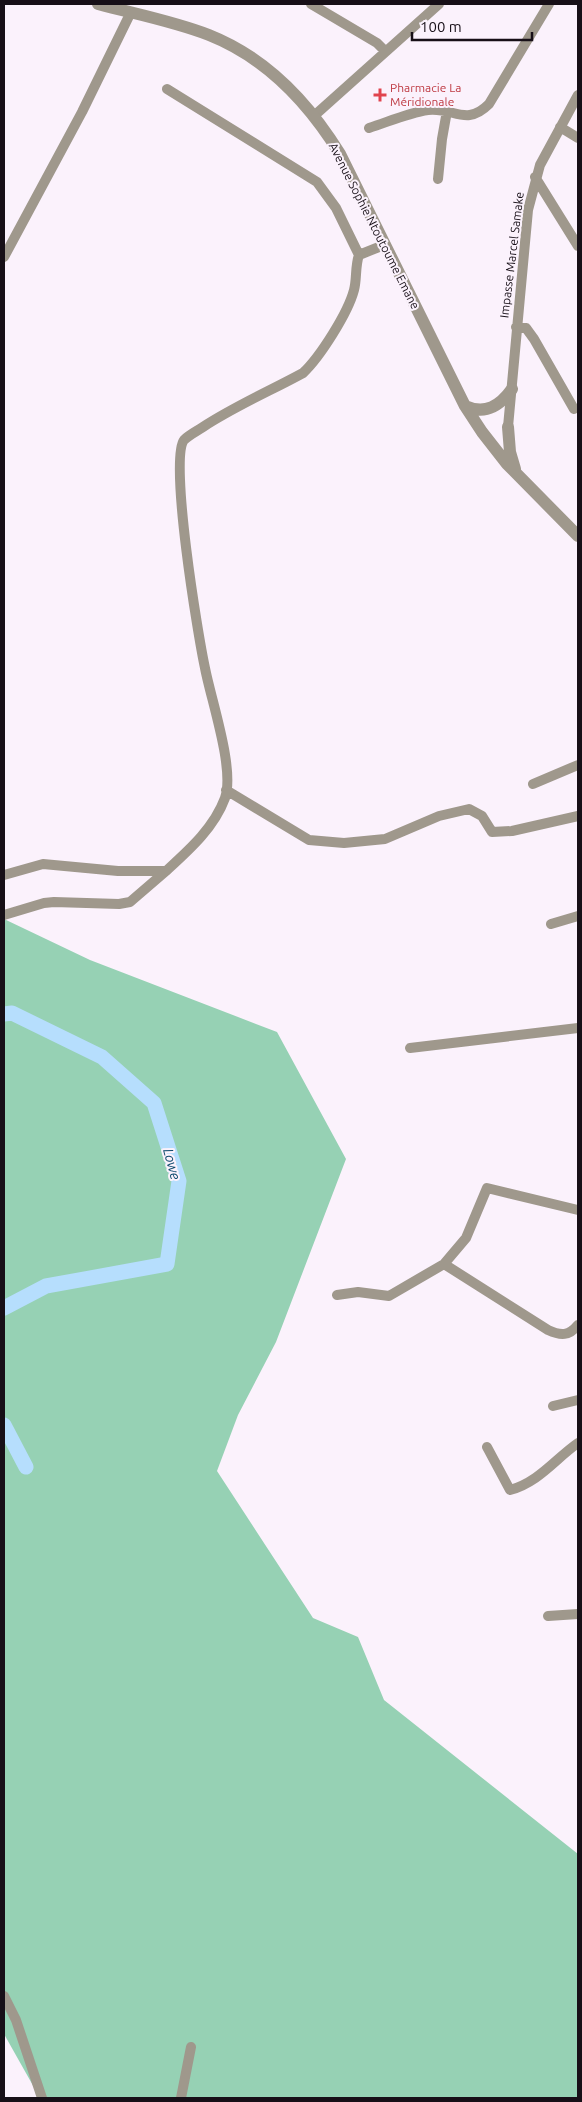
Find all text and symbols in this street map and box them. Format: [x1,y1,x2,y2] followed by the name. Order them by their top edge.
[412,10,532,42] scale bar
[420,18,462,35] text: 100 m
[390,81,461,108] place label: Pharmacie La Méridionale
[374,89,386,101] marker: Pharmacie La Méridionale
[327,140,422,311] street label: Avenue Sophie Ntoutoume Emane
[497,191,526,319] street label: Impasse Marcel Samake
[160,1147,184,1181] water label: Lowe

